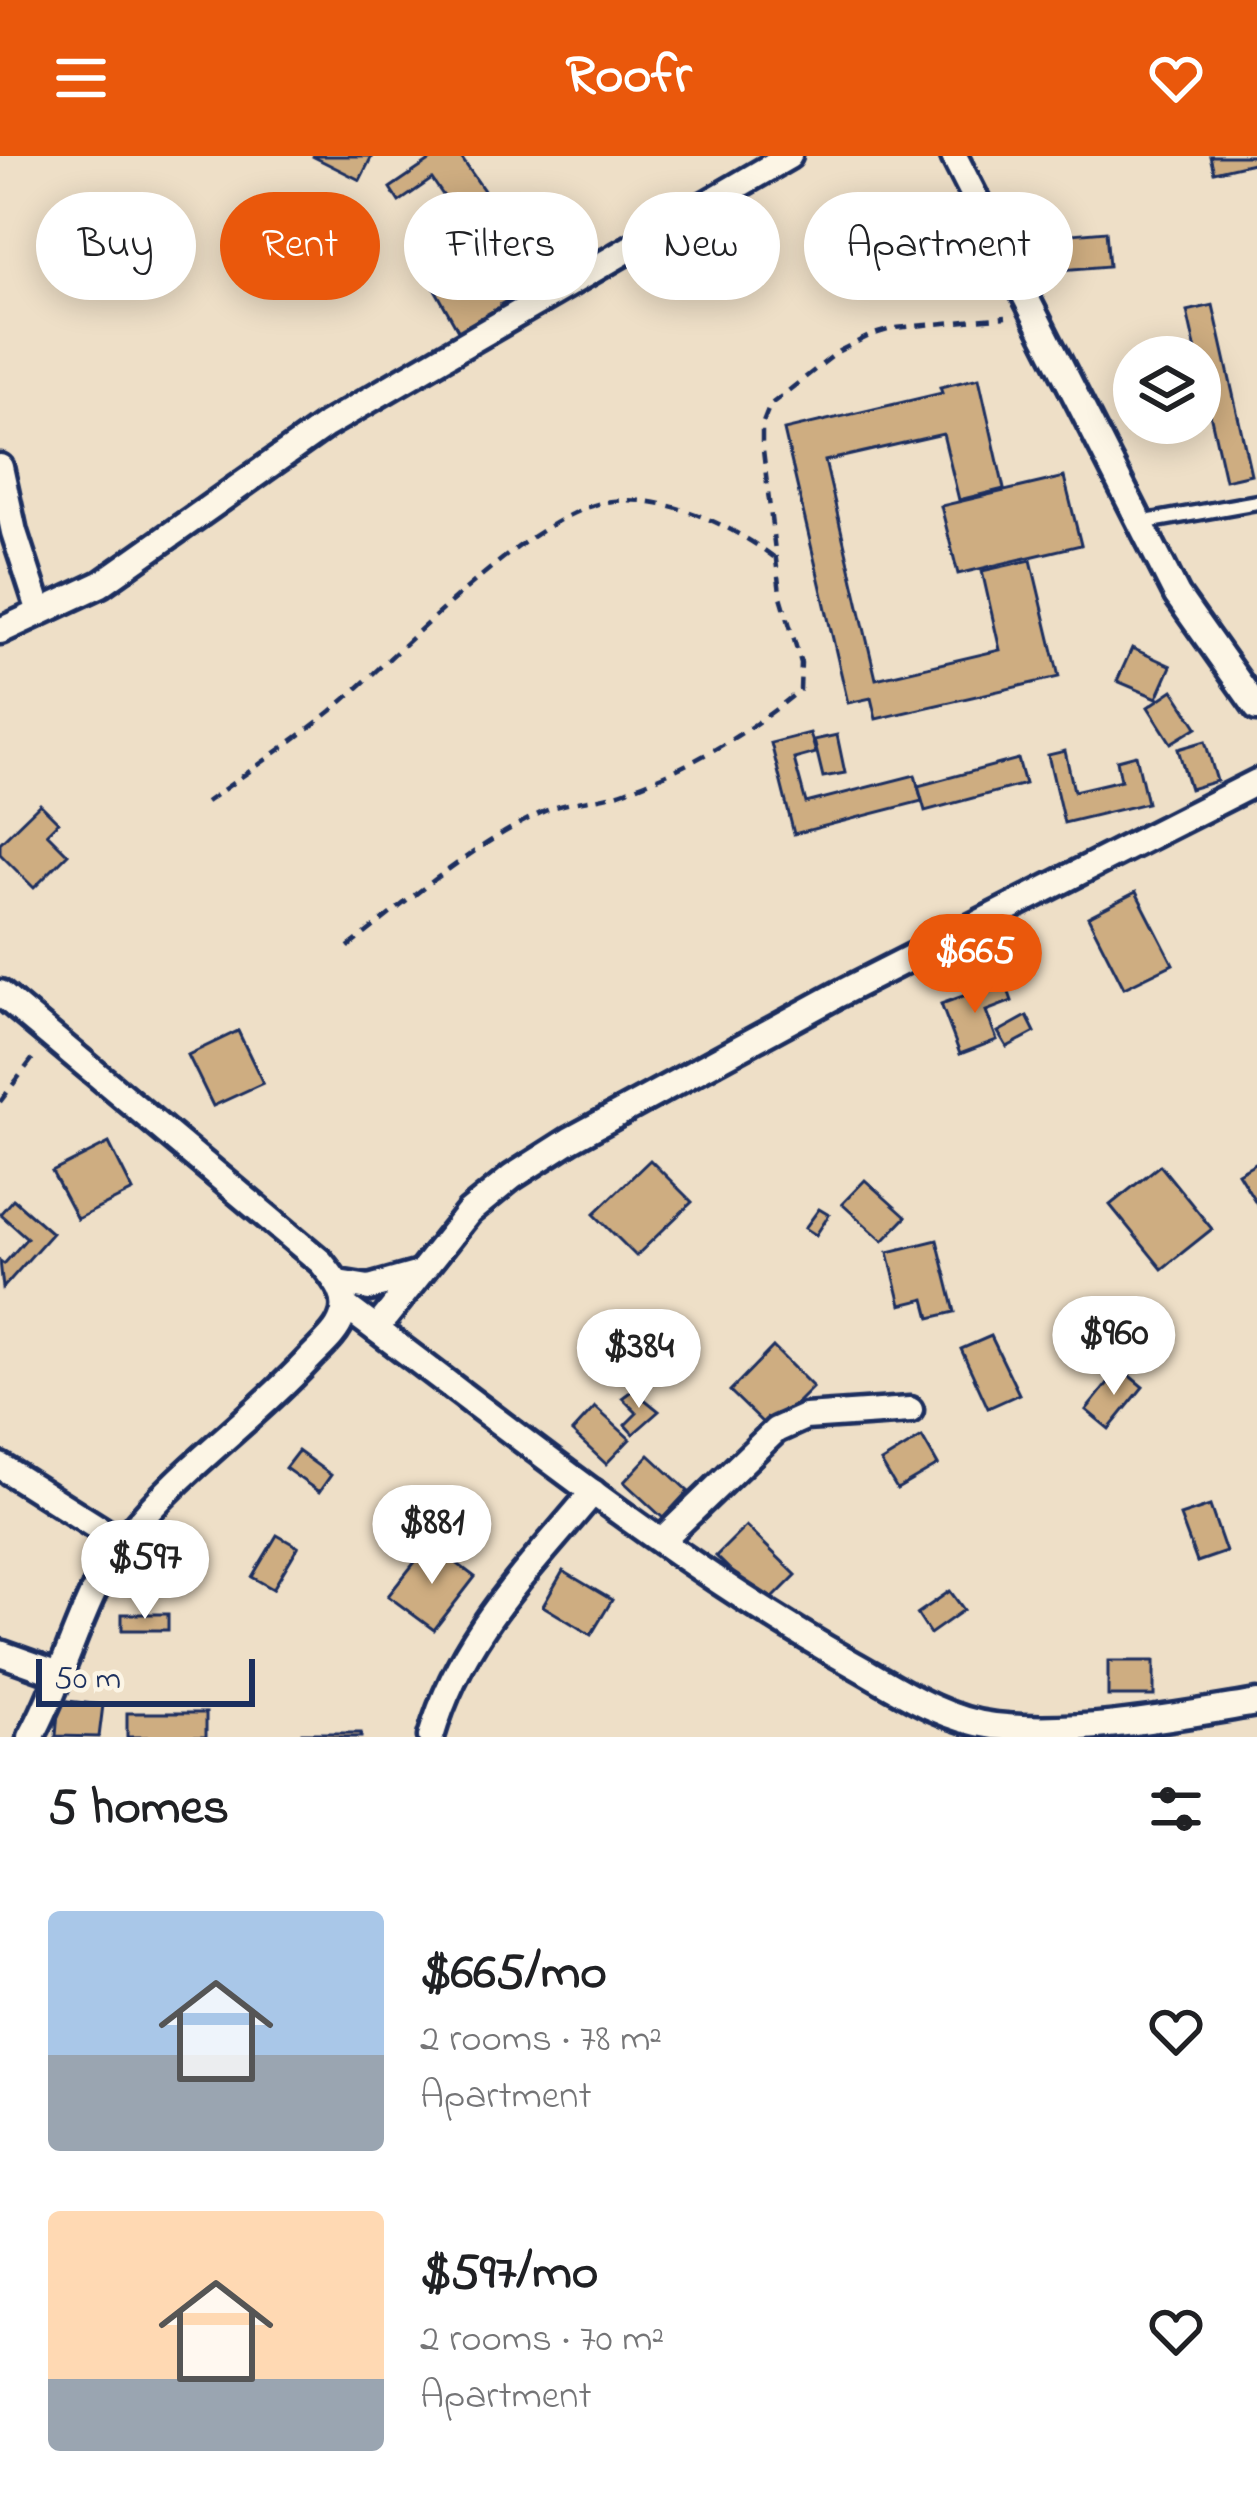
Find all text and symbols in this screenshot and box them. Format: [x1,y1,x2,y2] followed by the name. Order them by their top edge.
[565,39,692,117] text: Roofr
[48,45,114,111] icon: menu
[1143,45,1209,111] icon: heart
[36,192,196,300] chip: Buy
[220,192,380,300] chip: Rent
[404,192,598,300] chip: Filters
[622,192,780,300] chip: New
[804,192,1073,300] chip: Apartment
[1113,336,1221,444] map controls
[1113,336,1221,444] button: layers
[904,914,1046,1016] pin: $665
[935,924,1015,981] text: $665
[1043,1296,1185,1398] pin: $960
[1079,1306,1149,1363] text: $960
[568,1309,710,1411] pin: $384
[604,1319,674,1376] text: $384
[361,1485,503,1587] pin: $881
[399,1495,465,1552] text: $881
[74,1520,216,1622] pin: $597
[108,1530,182,1587] text: $597
[36,1653,255,1706] scale bar
[54,1656,121,1704] text: 50 m
[48,1772,229,1847] text: 5 homes
[1143,1776,1209,1842] icon: filters
[420,1937,607,2012] text: $665/mo
[144,1959,288,2103] icon: home
[1143,1998,1209,2064] icon: heart
[420,2012,662,2069] text: 2 rooms · 78 m²
[420,2069,592,2126] text: Apartment
[420,2237,598,2312] text: $597/mo
[144,2259,288,2403] icon: home
[1143,2298,1209,2364] icon: heart
[420,2312,664,2369] text: 2 rooms · 70 m²
[420,2369,592,2426] text: Apartment

